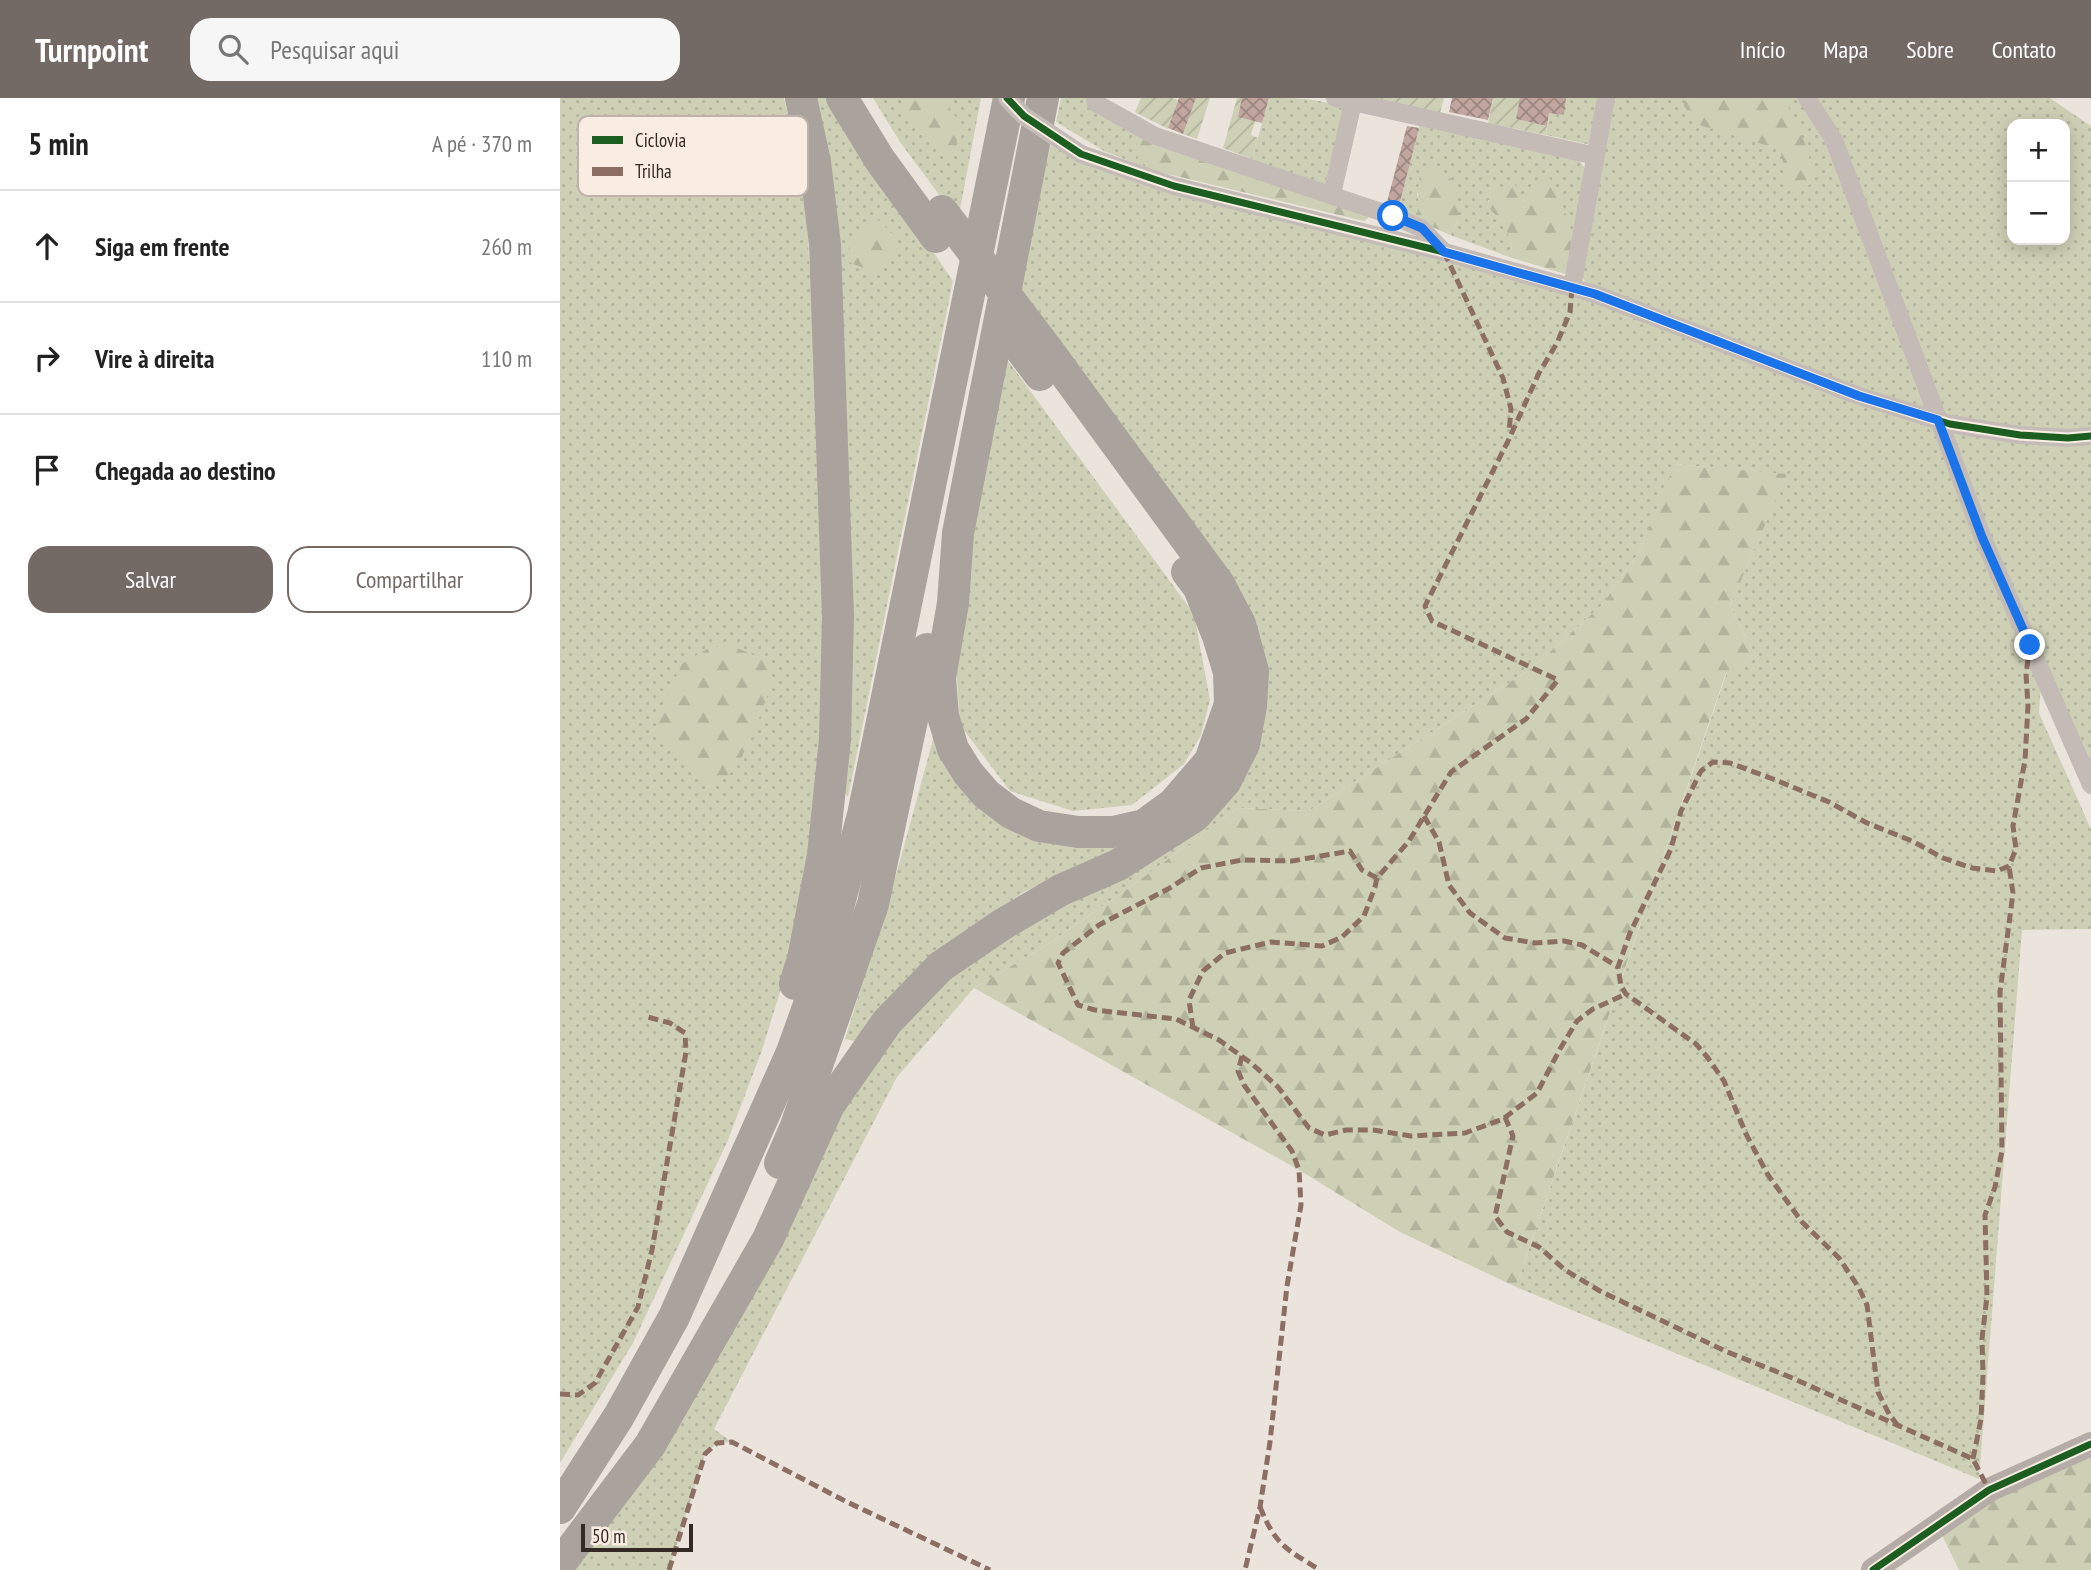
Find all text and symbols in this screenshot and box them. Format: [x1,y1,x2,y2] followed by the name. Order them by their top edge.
[190,18,680,81] search box
[35,28,148,71] text: Turnpoint
[214,30,252,68] icon: search
[270,33,399,66] text: Pesquisar aqui
[1740,34,1785,65] text: Início
[1823,34,1868,65] text: Mapa
[1906,34,1954,65] text: Sobre
[1992,34,2056,65] text: Contato
[578,116,808,196] legend
[2007,119,2070,245] map controls
[2007,119,2070,182] button: +
[28,124,89,163] text: 5 min
[635,128,686,152] text: Ciclovia
[432,129,532,158] text: A pé · 370 m
[635,159,672,183] text: Trilha
[2007,182,2070,245] button: −
[1377,200,1408,231] route start
[28,227,66,265] icon: ahead
[95,230,230,263] text: Siga em frente
[481,232,532,261] text: 260 m
[28,339,66,377] icon: right
[95,342,214,375] text: Vire à direita
[481,344,532,373] text: 110 m
[28,451,66,489] icon: arrive
[95,454,276,487] text: Chegada ao destino
[28,546,273,613] button: Salvar
[287,546,532,613] button: Compartilhar
[2014,629,2045,660] route end
[581,1521,693,1553] scale bar
[592,1524,626,1548] text: 50 m

